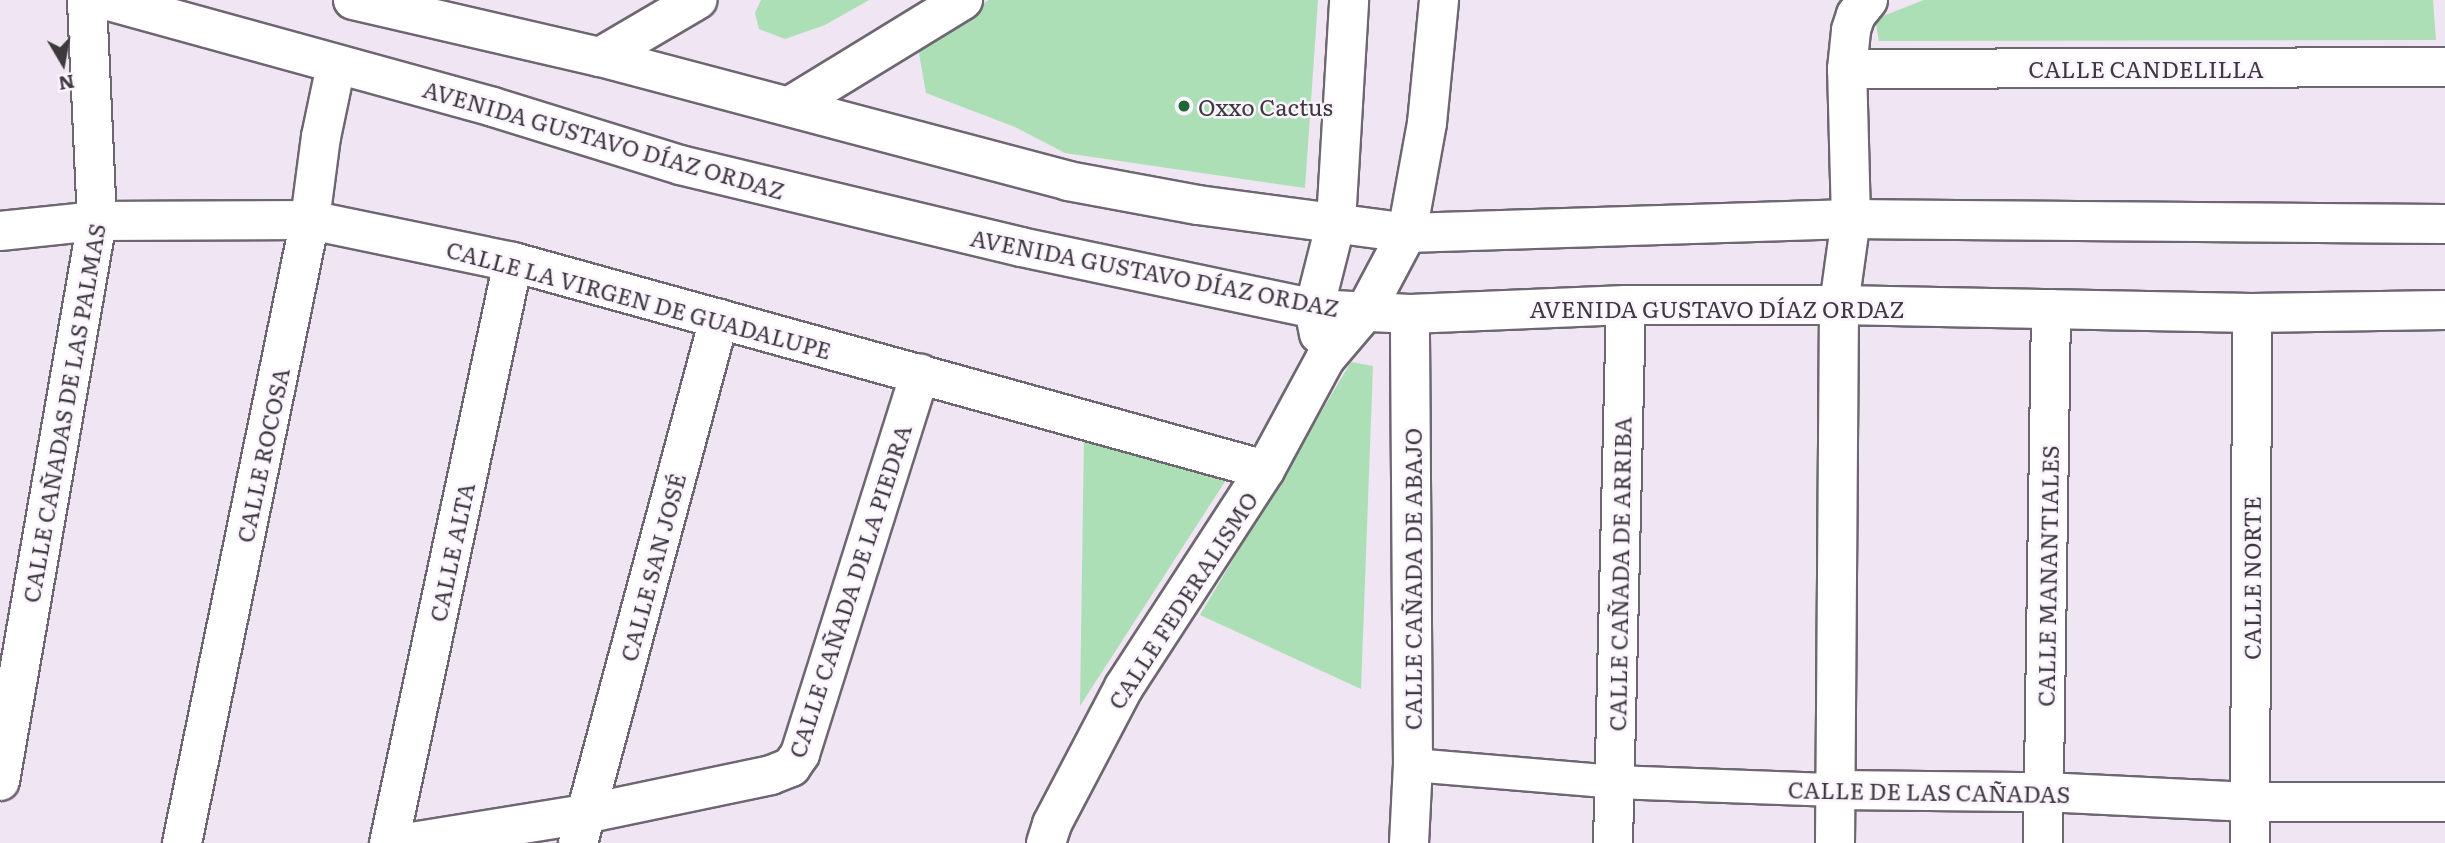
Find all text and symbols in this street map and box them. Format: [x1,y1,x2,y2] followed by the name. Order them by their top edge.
[28,28,98,98] north arrow
[2028,54,2264,82] street label: CALLE CANDELILLA
[56,69,77,99] text: N
[420,74,788,204] street label: AVENIDA GUSTAVO DÍAZ ORDAZ
[1198,92,1333,120] place label: Oxxo Cactus
[1176,98,1192,114] marker: Oxxo Cactus
[16,221,110,605] street label: CALLE CAÑADAS DE LAS PALMAS
[968,223,1342,321] street label: AVENIDA GUSTAVO DÍAZ ORDAZ
[444,234,834,364] street label: CALLE LA VIRGEN DE GUADALUPE
[1529,294,1905,322] street label: AVENIDA GUSTAVO DÍAZ ORDAZ
[230,365,294,545] street label: CALLE ROCOSA
[1602,416,1636,732] street label: CALLE CAÑADA DE ARRIBA
[782,421,916,761] street label: CALLE CAÑADA DE LA PIEDRA
[1398,428,1426,730] street label: CALLE CAÑADA DE ABAJO
[2031,445,2063,707] street label: CALLE MANANTIALES
[614,470,690,664] street label: CALLE SAN JOSÉ
[423,480,479,624] street label: CALLE ALTA
[1101,486,1263,714] street label: CALLE FEDERALISMO
[2237,496,2265,660] street label: CALLE NORTE
[1788,775,2070,807] street label: CALLE DE LAS CAÑADAS

